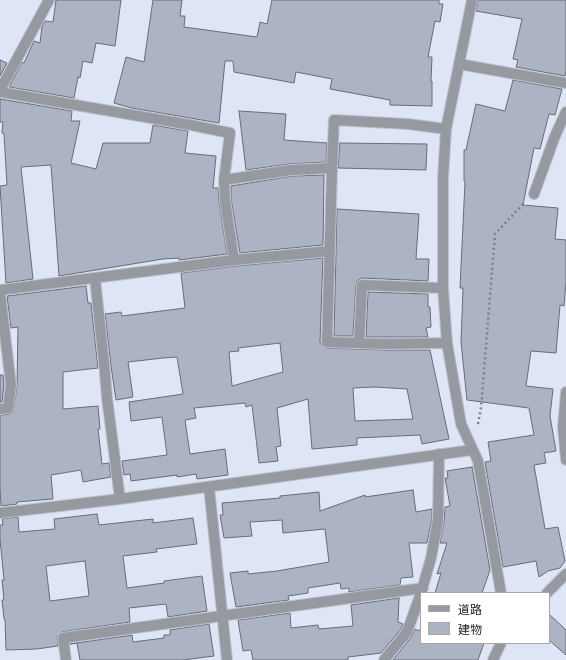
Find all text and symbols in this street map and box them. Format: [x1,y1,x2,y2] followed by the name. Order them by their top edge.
[420,592,550,644] legend
[458,602,482,617] text: 道路
[458,622,482,637] text: 建物

